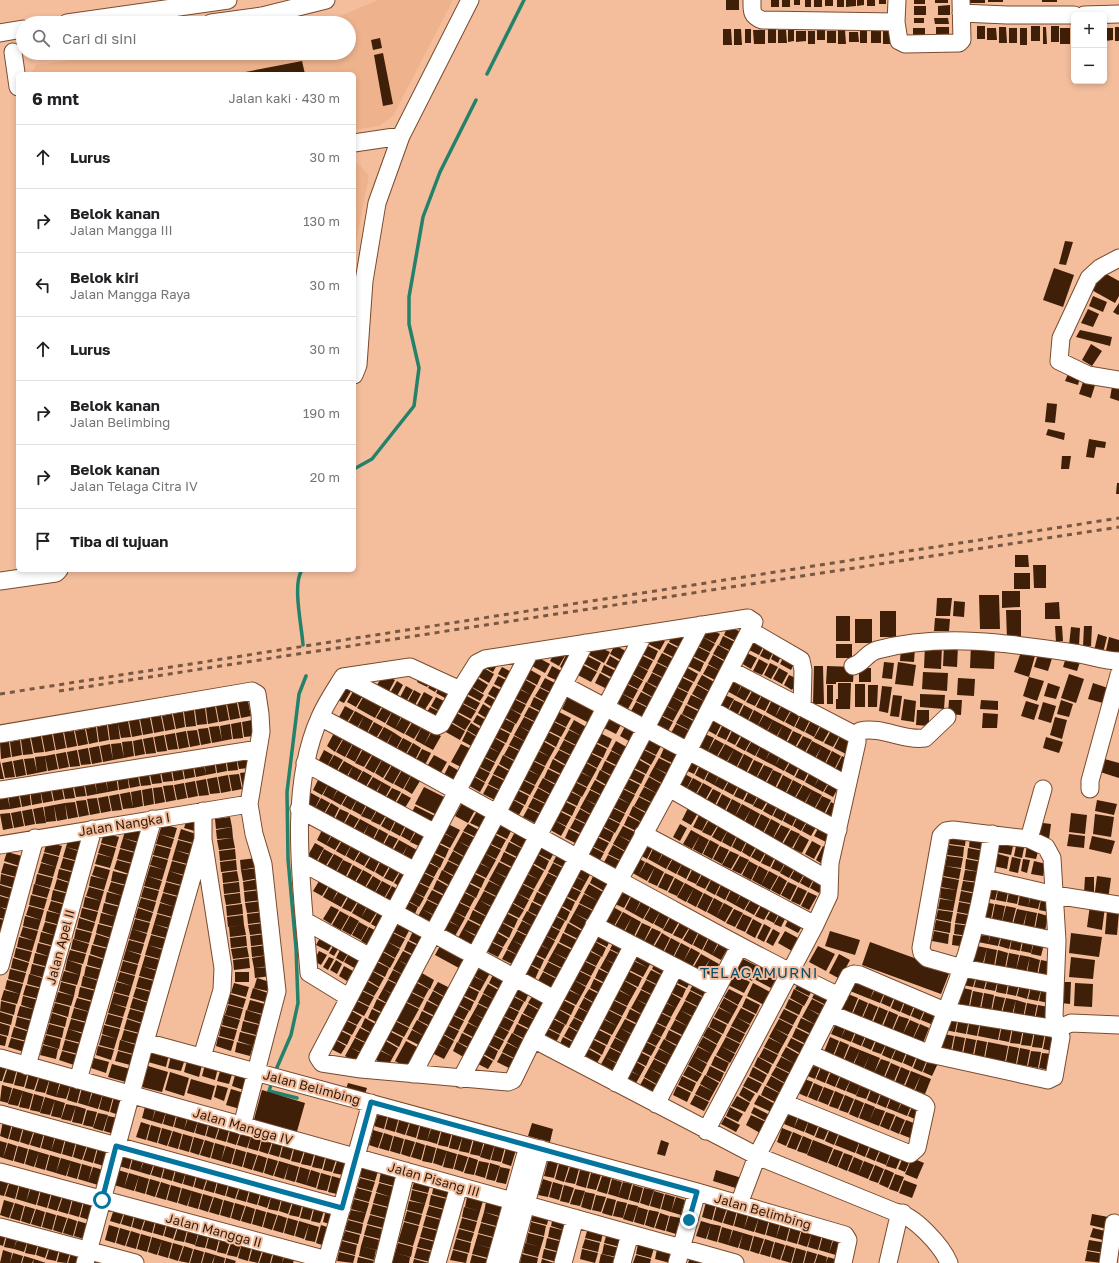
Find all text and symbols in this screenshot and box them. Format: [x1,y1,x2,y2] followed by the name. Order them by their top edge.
[1071,12,1107,84] map controls
[1071,12,1107,48] button: +
[16,16,356,60] search box
[30,27,52,49] icon: search
[62,29,137,47] text: Cari di sini
[1071,48,1107,84] button: −
[32,88,79,109] text: 6 mnt
[229,90,340,106] text: Jalan kaki · 430 m
[32,146,54,168] icon: ahead
[70,148,111,166] text: Lurus
[310,149,340,165] text: 30 m
[70,204,160,222] text: Belok kanan
[32,210,54,232] icon: right
[303,213,340,229] text: 130 m
[70,222,173,238] text: Jalan Mangga III
[70,268,139,286] text: Belok kiri
[32,274,54,296] icon: left
[310,277,340,293] text: 30 m
[70,286,190,302] text: Jalan Mangga Raya
[32,338,54,360] icon: ahead
[70,340,111,358] text: Lurus
[310,341,340,357] text: 30 m
[70,396,160,414] text: Belok kanan
[32,402,54,424] icon: right
[303,405,340,421] text: 190 m
[70,414,170,430] text: Jalan Belimbing
[70,460,160,478] text: Belok kanan
[32,466,54,488] icon: right
[310,469,340,485] text: 20 m
[70,478,198,494] text: Jalan Telaga Citra IV
[32,530,54,552] icon: arrive
[70,532,168,550] text: Tiba di tujuan
[77,809,171,839] street label: Jalan Nangka I
[42,908,78,986] street label: Jalan Apel II
[700,963,818,981] district label: TELAGAMURNI
[262,1066,362,1108] street label: Jalan Belimbing
[191,1104,295,1148] street label: Jalan Mangga IV
[386,1158,482,1200] street label: Jalan Pisang III
[713,1190,813,1232] street label: Jalan Belimbing
[93,1191,111,1209] route start
[164,1210,264,1250] street label: Jalan Mangga II
[680,1211,698,1229] route end

